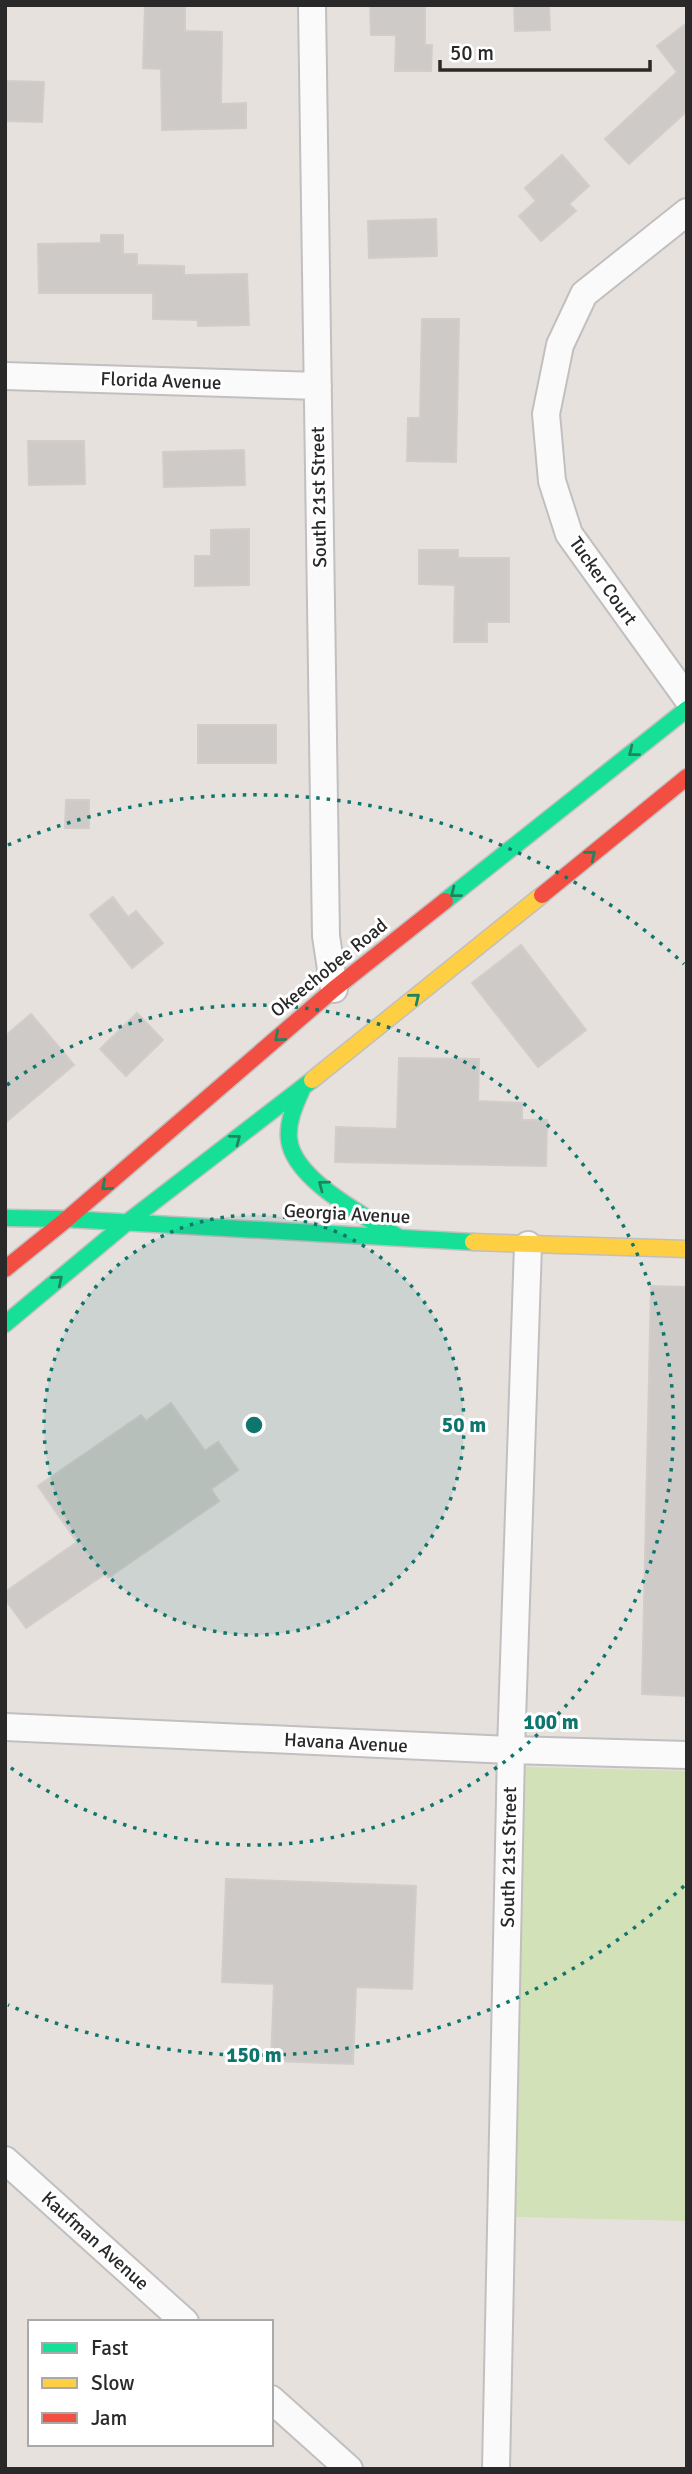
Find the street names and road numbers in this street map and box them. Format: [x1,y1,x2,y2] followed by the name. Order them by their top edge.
[100,367,222,395] street label: Florida Avenue
[306,426,332,568] street label: South 21st Street
[564,532,642,630] street label: Tucker Court
[266,913,392,1023] street label: Okeechobee Road
[283,1199,411,1229] street label: Georgia Avenue
[283,1728,409,1758] street label: Havana Avenue
[496,1786,522,1928] street label: South 21st Street
[36,2186,154,2296] street label: Kaufman Avenue

